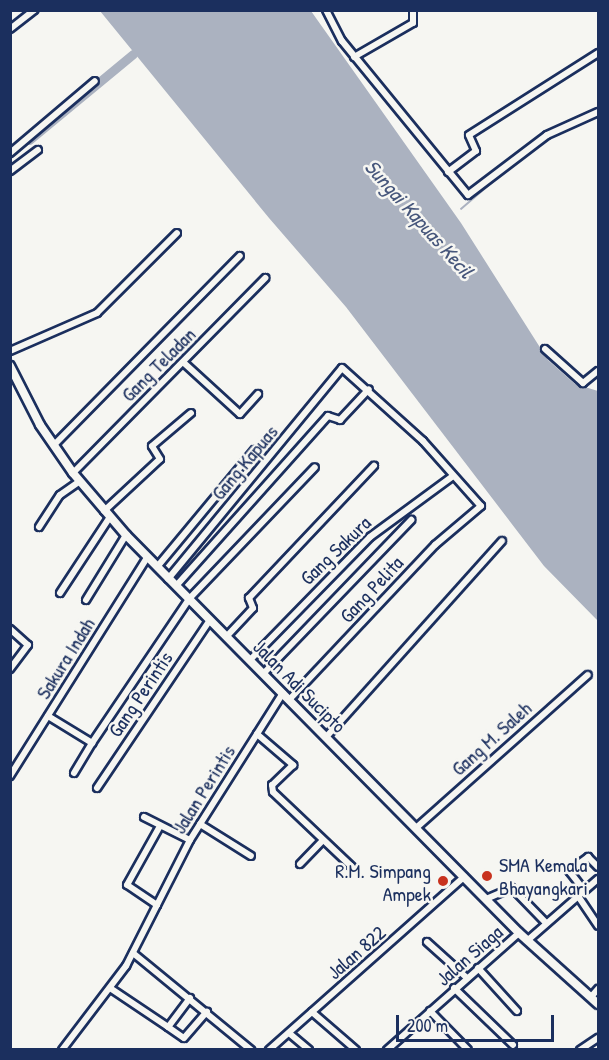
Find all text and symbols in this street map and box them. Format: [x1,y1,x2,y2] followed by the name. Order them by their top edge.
[359,155,479,283] water label: Sungai Kapuas Kecil
[116,322,200,406] street label: Gang Teladan
[206,420,282,504] street label: Gang Kapuas
[295,511,375,589] street label: Gang Sakura
[334,551,408,627] street label: Gang Pelita
[31,613,99,703] street label: Sakura Indah
[249,635,351,737] street label: Jalan Adi Sucipto
[103,647,177,741] street label: Gang Perintis
[446,696,536,780] street label: Gang M. Saleh
[166,740,240,838] street label: Jalan Perintis
[499,852,588,899] place label: SMA Kemala Bhayangkari
[335,858,431,905] place label: R.M. Simpang Ampek
[480,869,494,883] marker: SMA Kemala Bhayangkari
[436,874,450,888] marker: R.M. Simpang Ampek
[322,920,390,984] street label: Jalan 822
[431,920,507,990] street label: Jalan Siaga
[399,1003,556,1041] scale bar
[407,1013,448,1038] text: 200 m

